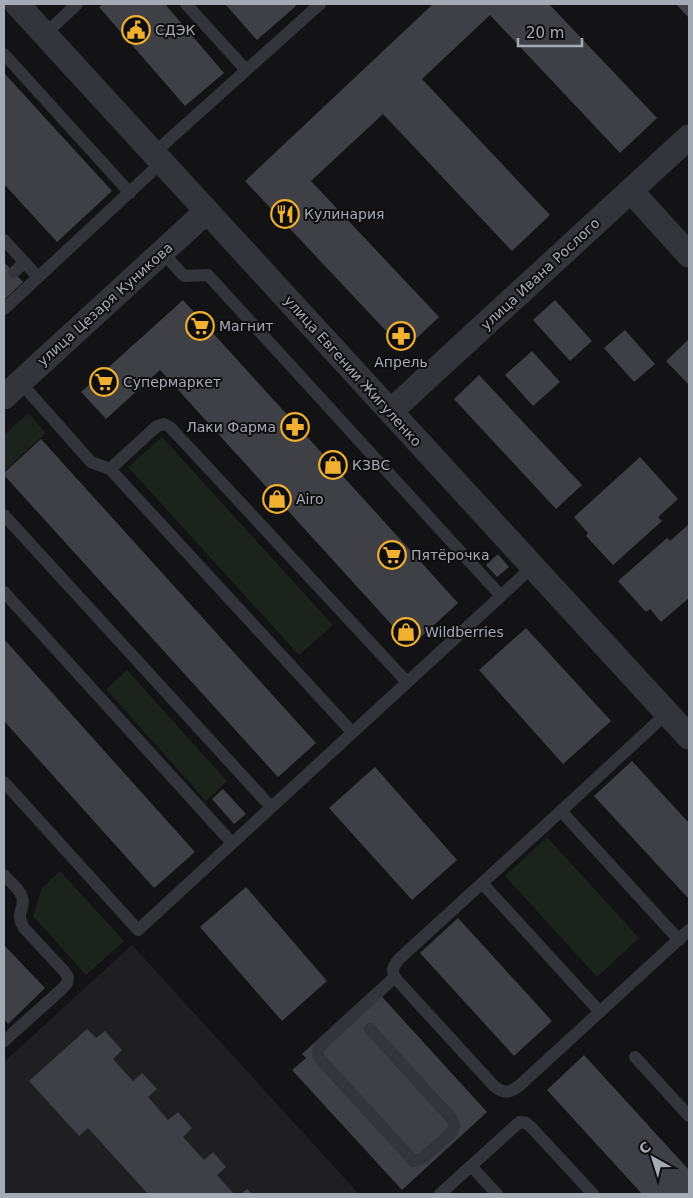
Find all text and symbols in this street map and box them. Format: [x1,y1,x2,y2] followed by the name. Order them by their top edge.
[121,15,151,45] public building icon: СДЭК
[518,15,582,47] scale bar
[155,22,195,38] place label: СДЭК
[526,24,564,42] text: 20 m
[270,199,300,229] restaurant icon: Кулинария
[304,206,384,222] place label: Кулинария
[477,215,603,333] street label: улица Ивана Рослого
[34,239,176,369] street label: улица Цезаря Куникова
[281,292,425,450] street label: улица Евгении Жигуленко
[185,311,215,341] supermarket icon: Магнит
[219,318,273,334] place label: Магнит
[386,321,416,351] pharmacy icon: Апрель
[374,354,428,370] place label: Апрель
[89,367,119,397] supermarket icon: Супермаркет
[123,374,221,390] place label: Супермаркет
[280,412,310,442] pharmacy icon: Лаки Фарма
[186,419,276,435] place label: Лаки Фарма
[318,450,348,480] shop icon: КЗВС
[352,457,391,473] place label: КЗВС
[262,484,292,514] shop icon: Airo
[296,491,323,507] place label: Airo
[377,540,407,570] supermarket icon: Пятёрочка
[411,547,489,563] place label: Пятёрочка
[391,617,421,647] shop icon: Wildberries
[425,624,504,640] place label: Wildberries
[628,1133,678,1183] north arrow
[636,1138,654,1157] text: С

